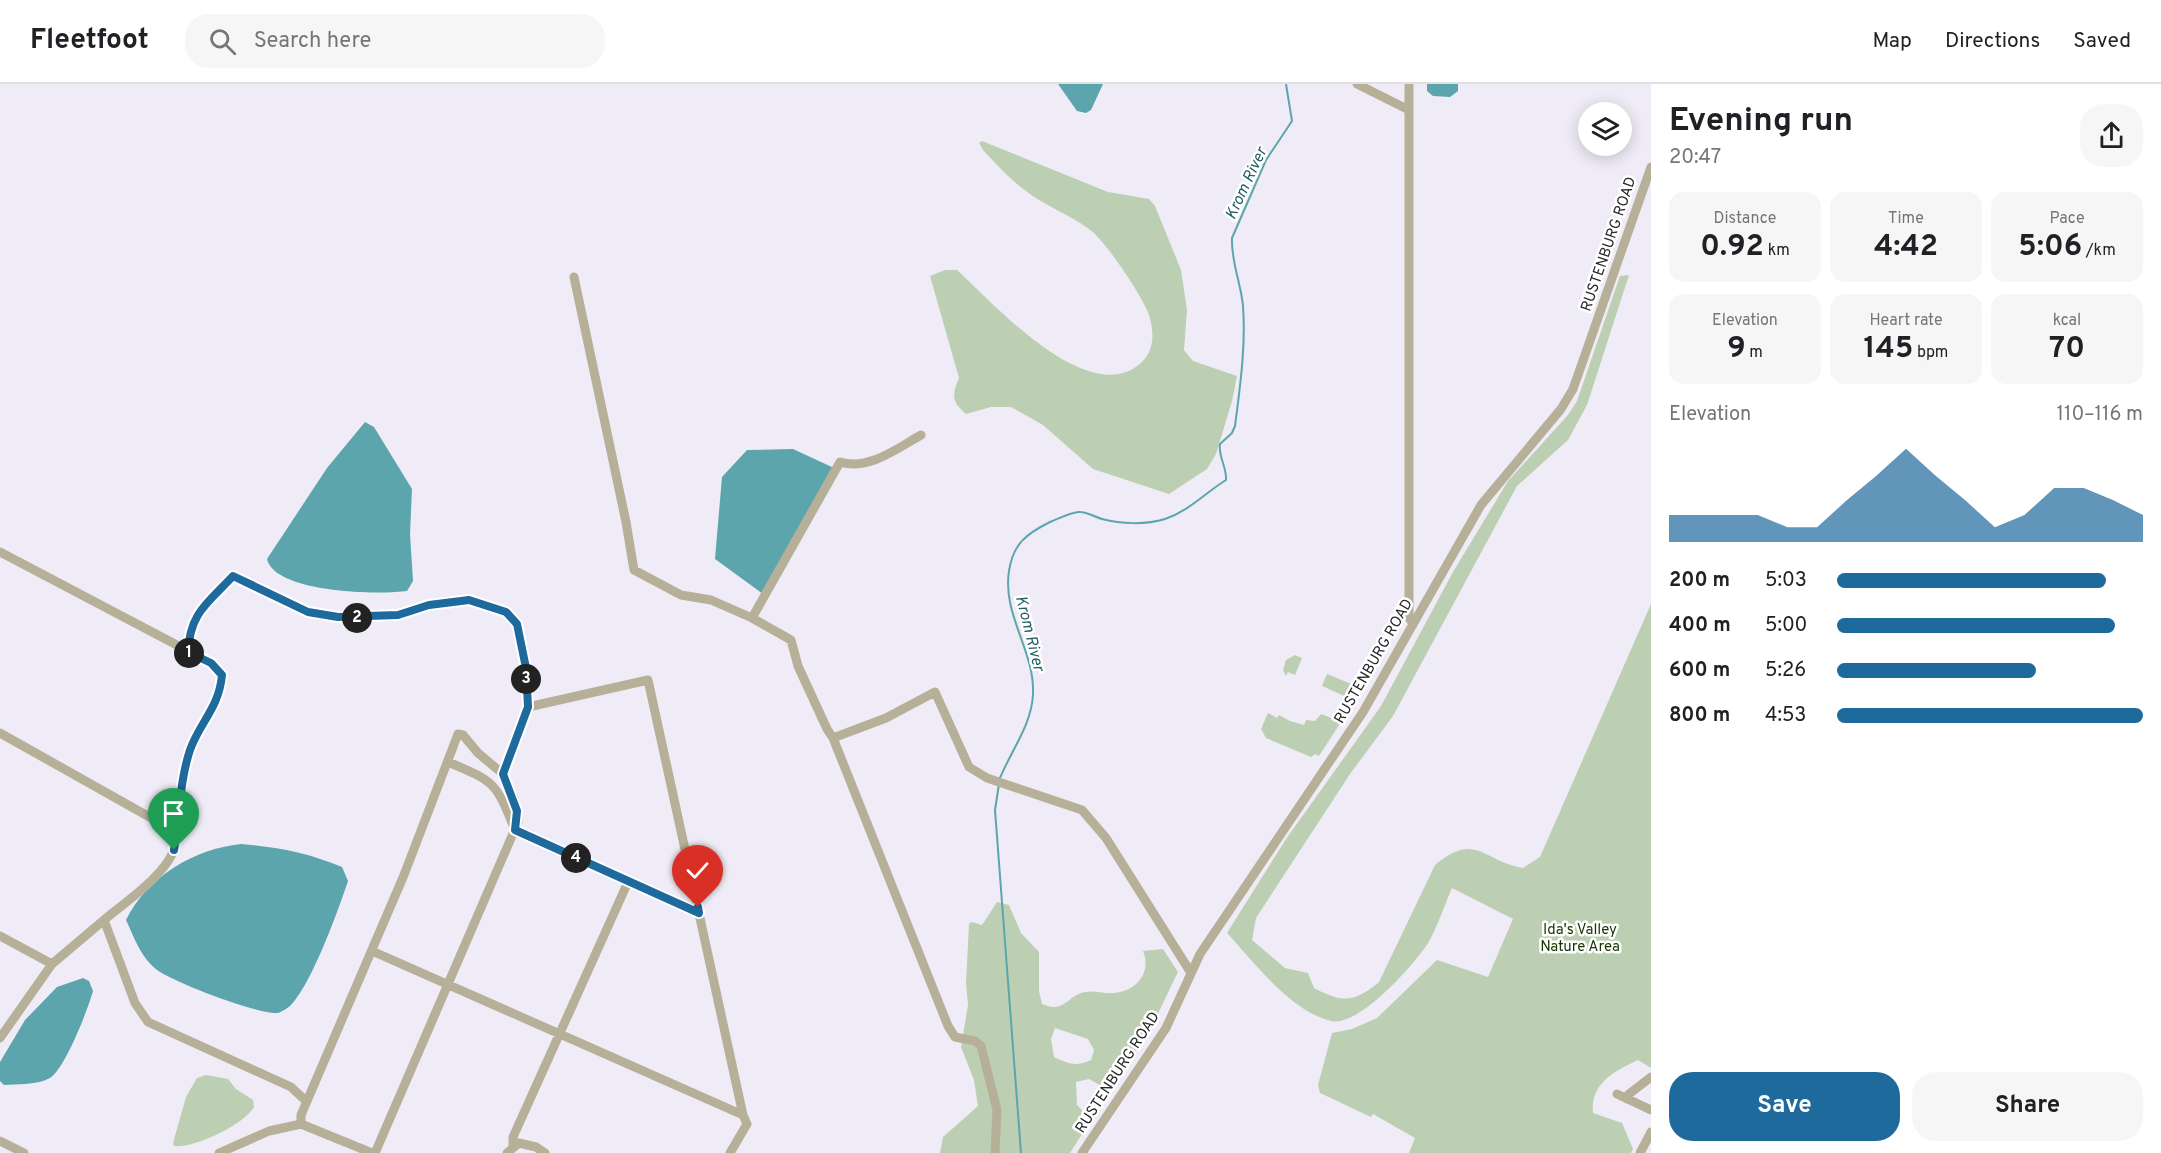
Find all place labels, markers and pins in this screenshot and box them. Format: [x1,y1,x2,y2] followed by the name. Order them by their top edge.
[342,603,372,633] pin: 2
[174,638,204,668] pin: 1
[511,664,541,694] pin: 3
[148,788,199,850] pin
[561,843,591,873] pin: 4
[672,845,723,907] pin

